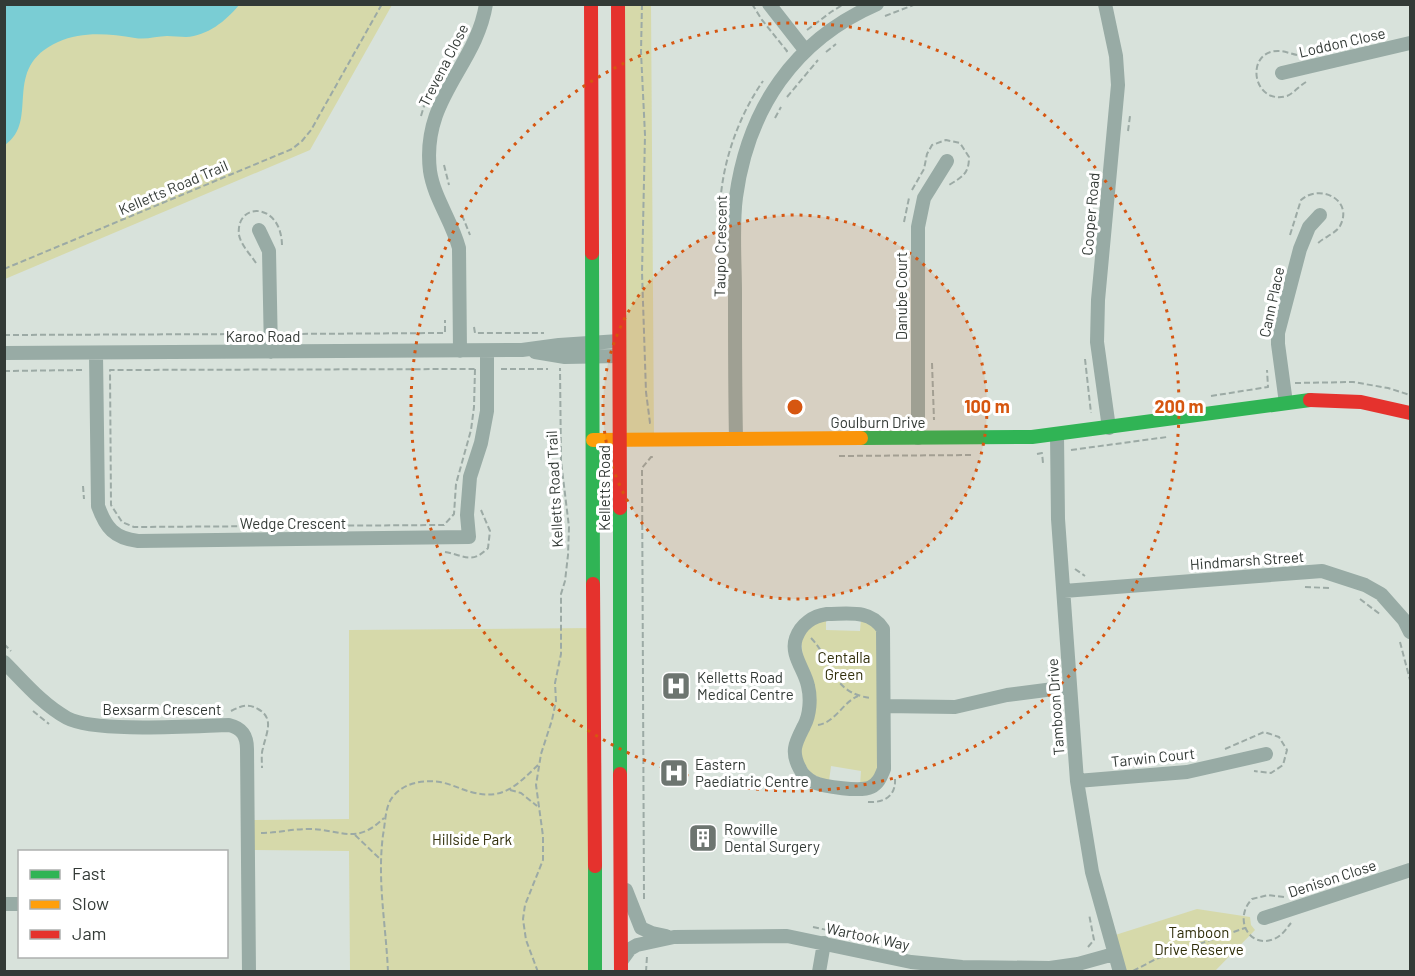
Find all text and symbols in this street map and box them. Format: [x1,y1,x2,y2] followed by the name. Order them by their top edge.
[414,21,472,109] street label: Trevena Close
[1297,23,1387,61] street label: Loddon Close
[116,156,230,218] street label: Kelletts Road Trail
[1077,172,1103,256] street label: Cooper Road
[710,195,730,297] street label: Taupo Crescent
[892,252,910,340] street label: Danube Court
[1255,265,1287,339] street label: Cann Place
[226,327,300,345] street label: Karoo Road
[964,395,1010,417] text: 100 m
[1154,395,1204,417] text: 200 m
[785,397,805,417] centre of rings
[830,413,926,431] street label: Goulburn Drive
[542,430,566,548] street label: Kelletts Road Trail
[595,445,613,531] street label: Kelletts Road
[240,514,346,532] street label: Wedge Crescent
[1189,547,1305,573] street label: Hindmarsh Street
[818,648,870,683] park label: Centalla Green
[1043,658,1067,756] street label: Tamboon Drive
[697,668,794,703] place label: Kelletts Road Medical Centre
[660,670,692,702] hospital icon: Kelletts Road Medical Centre
[103,700,221,718] street label: Bexsarm Crescent
[1110,744,1196,770] street label: Tarwin Court
[695,755,809,790] place label: Eastern Paediatric Centre
[658,757,690,789] hospital icon: Eastern Paediatric Centre
[724,820,820,855] place label: Rowville Dental Surgery
[687,822,719,854] building icon: Rowville Dental Surgery
[432,830,513,848] park label: Hillside Park
[18,850,228,958] legend
[1286,855,1378,901] street label: Denison Close
[72,862,106,884] text: Fast
[72,892,109,914] text: Slow
[825,918,911,954] street label: Wartook Way
[72,922,106,944] text: Jam
[1154,923,1244,958] park label: Tamboon Drive Reserve

